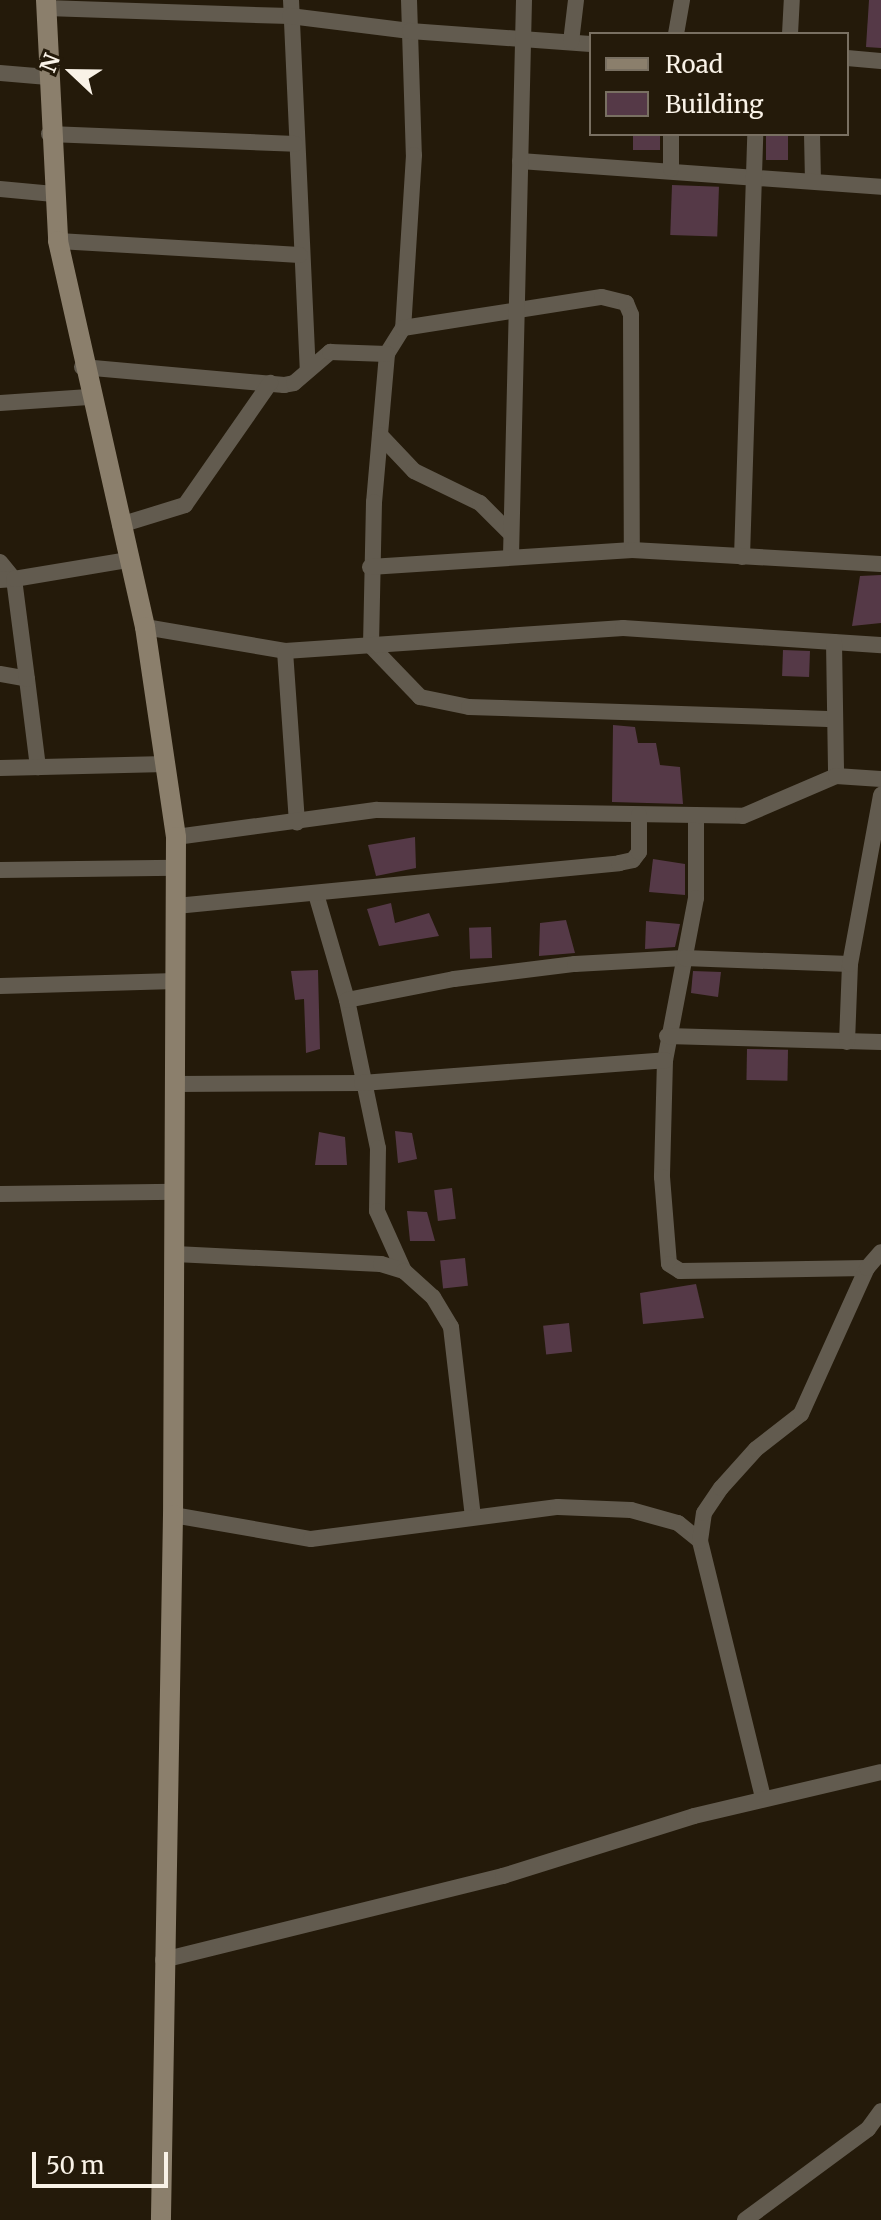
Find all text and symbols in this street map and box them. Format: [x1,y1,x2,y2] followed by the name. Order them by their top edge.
[32,32,112,112] north arrow
[589,32,849,136] legend
[665,49,723,80] text: Road
[34,50,66,76] text: N
[665,89,764,120] text: Building
[36,2136,172,2186] scale bar
[46,2150,105,2181] text: 50 m

